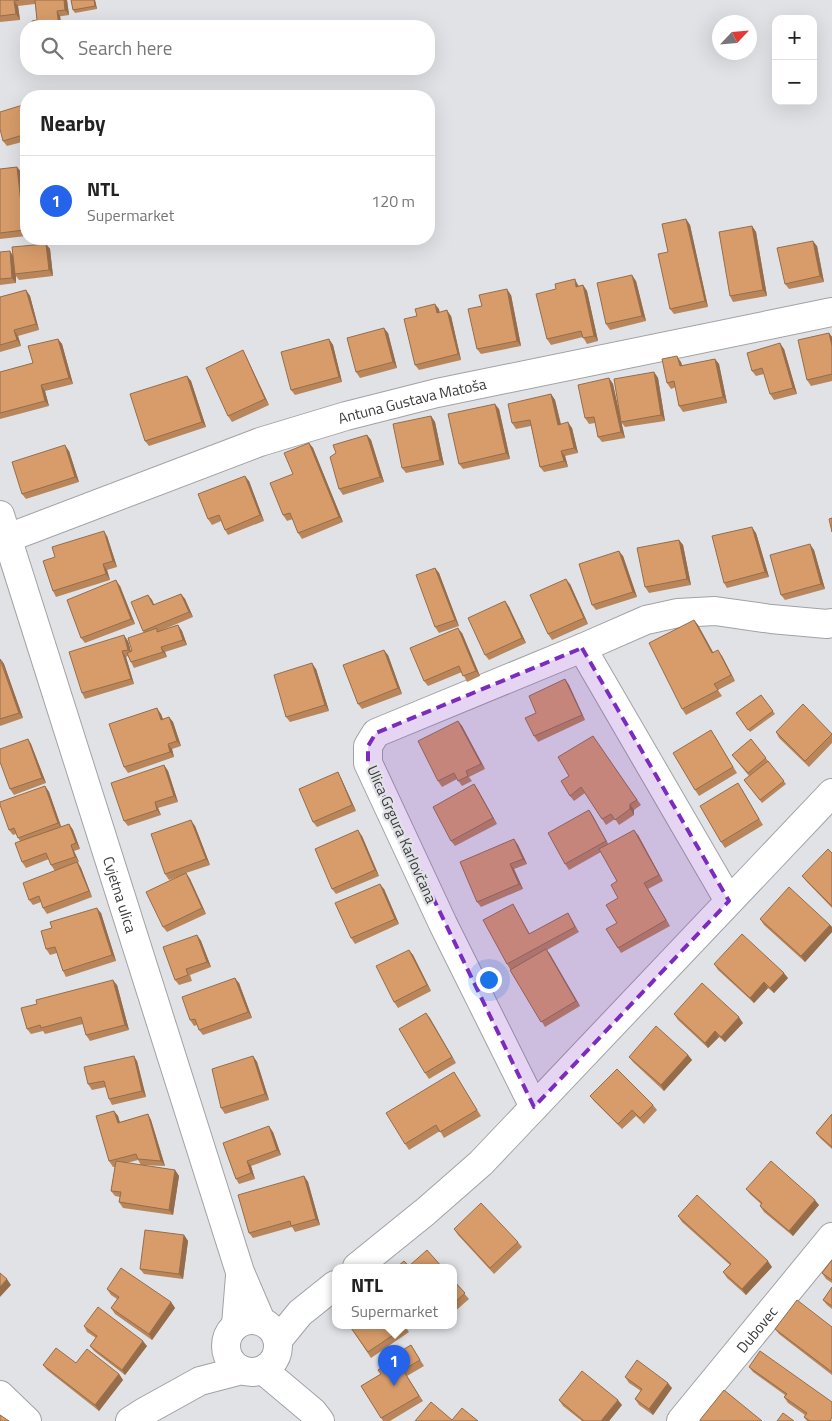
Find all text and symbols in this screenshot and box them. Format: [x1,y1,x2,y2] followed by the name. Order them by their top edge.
[712,15,757,60] north arrow
[772,15,817,105] map controls
[772,15,817,60] button: +
[20,20,435,75] search box
[78,33,172,62] text: Search here
[38,34,66,62] icon: search
[772,60,817,105] button: −
[40,107,105,139] text: Nearby
[87,174,119,203] text: NTL
[52,189,60,213] text: 1
[371,189,415,213] text: 120 m
[87,203,174,227] text: Supermarket
[335,372,489,429] street label: Antuna Gustava Matoša
[361,761,443,907] street label: Ulica Grgura Karlovčana
[97,853,143,936] street label: Cvjetna ulica
[476,967,502,993] your location
[332,1264,457,1329] popup
[351,1270,383,1299] text: NTL
[351,1299,438,1323] text: Supermarket
[730,1301,783,1357] street label: Dubovec
[378,1345,410,1386] pin: 1

